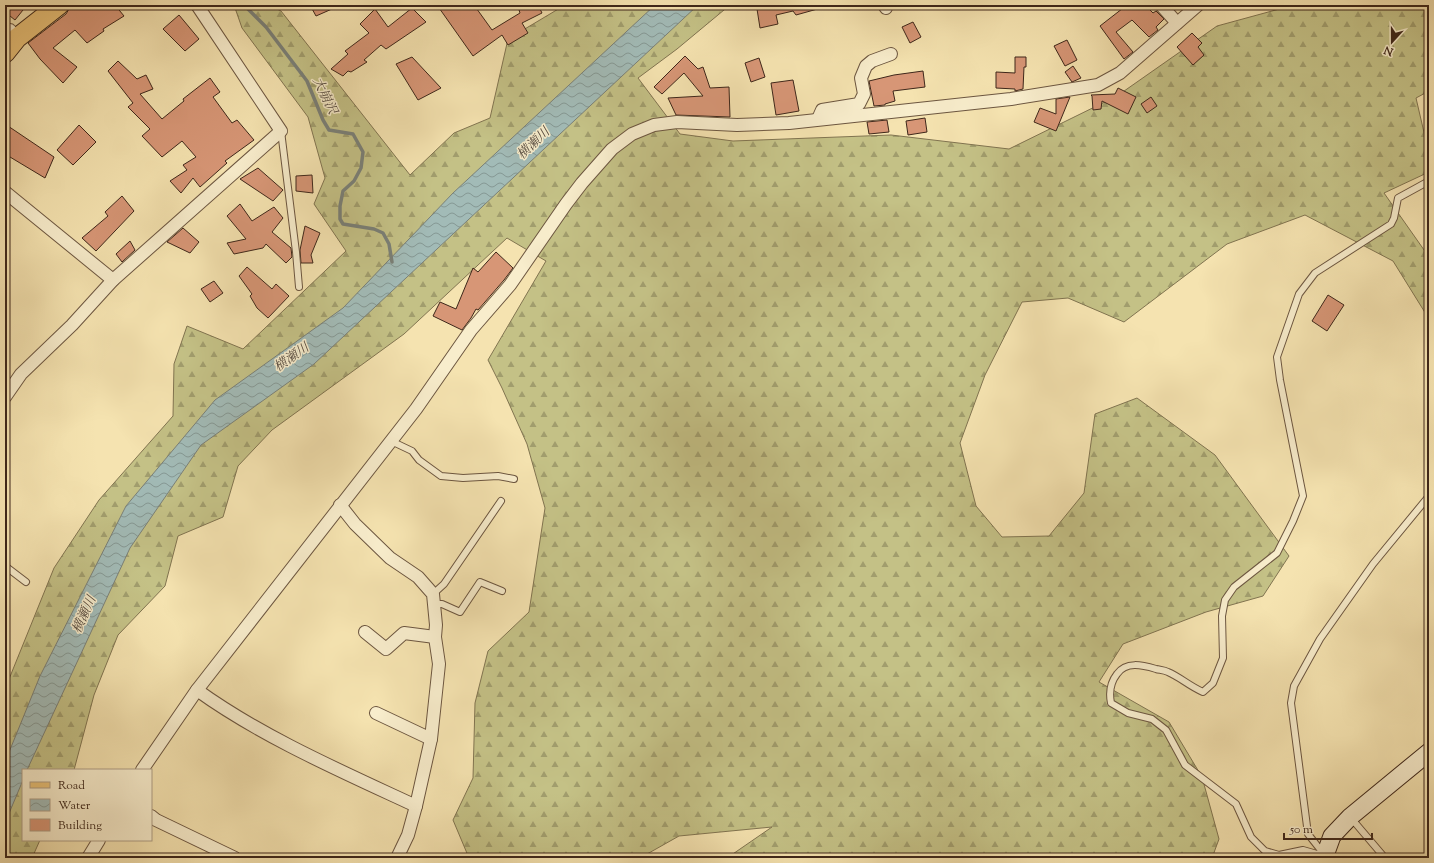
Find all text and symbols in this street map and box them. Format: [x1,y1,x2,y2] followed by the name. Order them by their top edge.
[1372,22,1412,62] north arrow
[1382,41,1397,60] text: N
[307,75,342,119] water label: 大崩沢
[514,123,556,164] water label: 横瀬川
[271,338,315,377] water label: 横瀬川
[69,592,102,636] water label: 横瀬川
[22,769,152,841] legend
[58,777,85,795] text: Road
[58,797,91,815] text: Water
[1284,815,1372,841] scale bar
[58,817,102,835] text: Building
[1289,821,1313,839] text: 50 m

